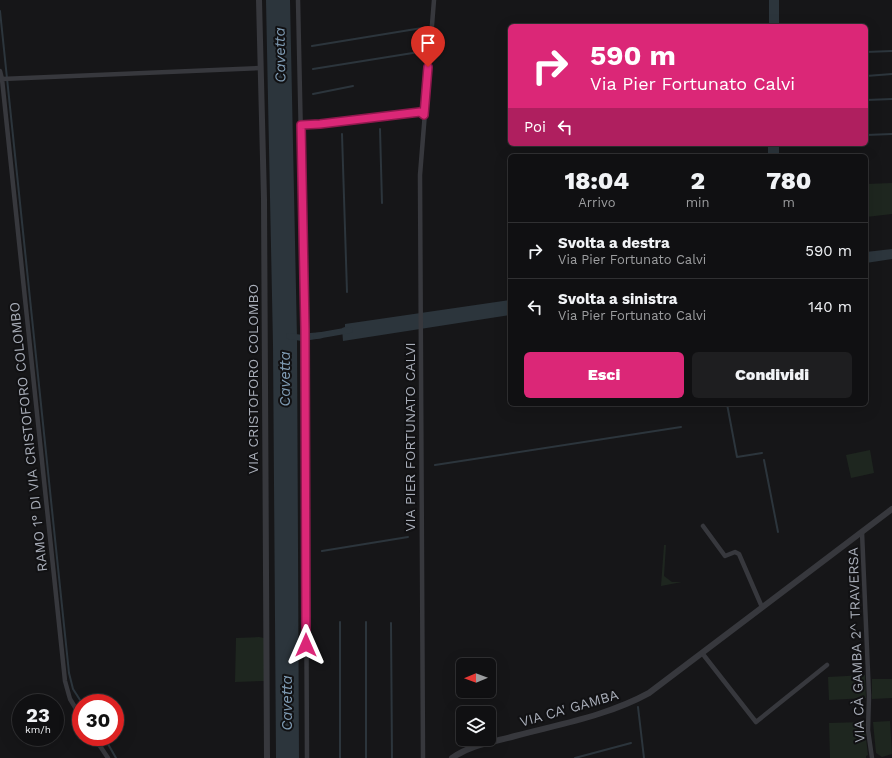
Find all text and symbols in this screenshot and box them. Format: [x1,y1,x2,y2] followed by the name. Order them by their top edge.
[411,26,445,67] pin
[271,27,289,83] water label: Cavetta
[417,32,439,54] icon: arrive
[590,39,676,72] text: 590 m
[524,40,576,92] icon: right
[590,73,795,94] text: Via Pier Fortunato Calvi
[554,116,576,138] icon: left
[524,118,546,136] text: Poi
[565,167,629,195] text: 18:04
[690,167,705,195] text: 2
[766,167,811,195] text: 780
[578,195,615,210] text: Arrivo
[686,195,710,210] text: min
[783,195,795,210] text: m
[558,234,670,252] text: Svolta a destra
[524,240,546,262] icon: right
[805,242,852,260] text: 590 m
[558,252,706,267] text: Via Pier Fortunato Calvi
[245,284,261,474] street label: VIA CRISTOFORO COLOMBO
[558,290,678,308] text: Svolta a sinistra
[524,296,546,318] icon: left
[808,298,852,316] text: 140 m
[6,301,50,573] street label: RAMO 1° DI VIA CRISTOFORO COLOMBO
[558,308,706,323] text: Via Pier Fortunato Calvi
[402,342,418,532] street label: VIA PIER FORTUNATO CALVI
[276,351,294,407] water label: Cavetta
[524,352,684,398] button: Esci
[692,352,852,398] button: Condividi
[845,547,867,743] street label: VIA CÀ GAMBA 2^ TRAVERSA
[285,624,327,666] position arrow
[456,658,496,698] north arrow
[456,658,496,746] map controls
[278,675,296,731] water label: Cavetta
[518,686,620,730] street label: VIA CA' GAMBA
[72,694,124,746] speed limit sign: 30
[26,703,50,727] text: 23
[456,706,496,746] button: layers
[25,724,51,735] text: km/h

